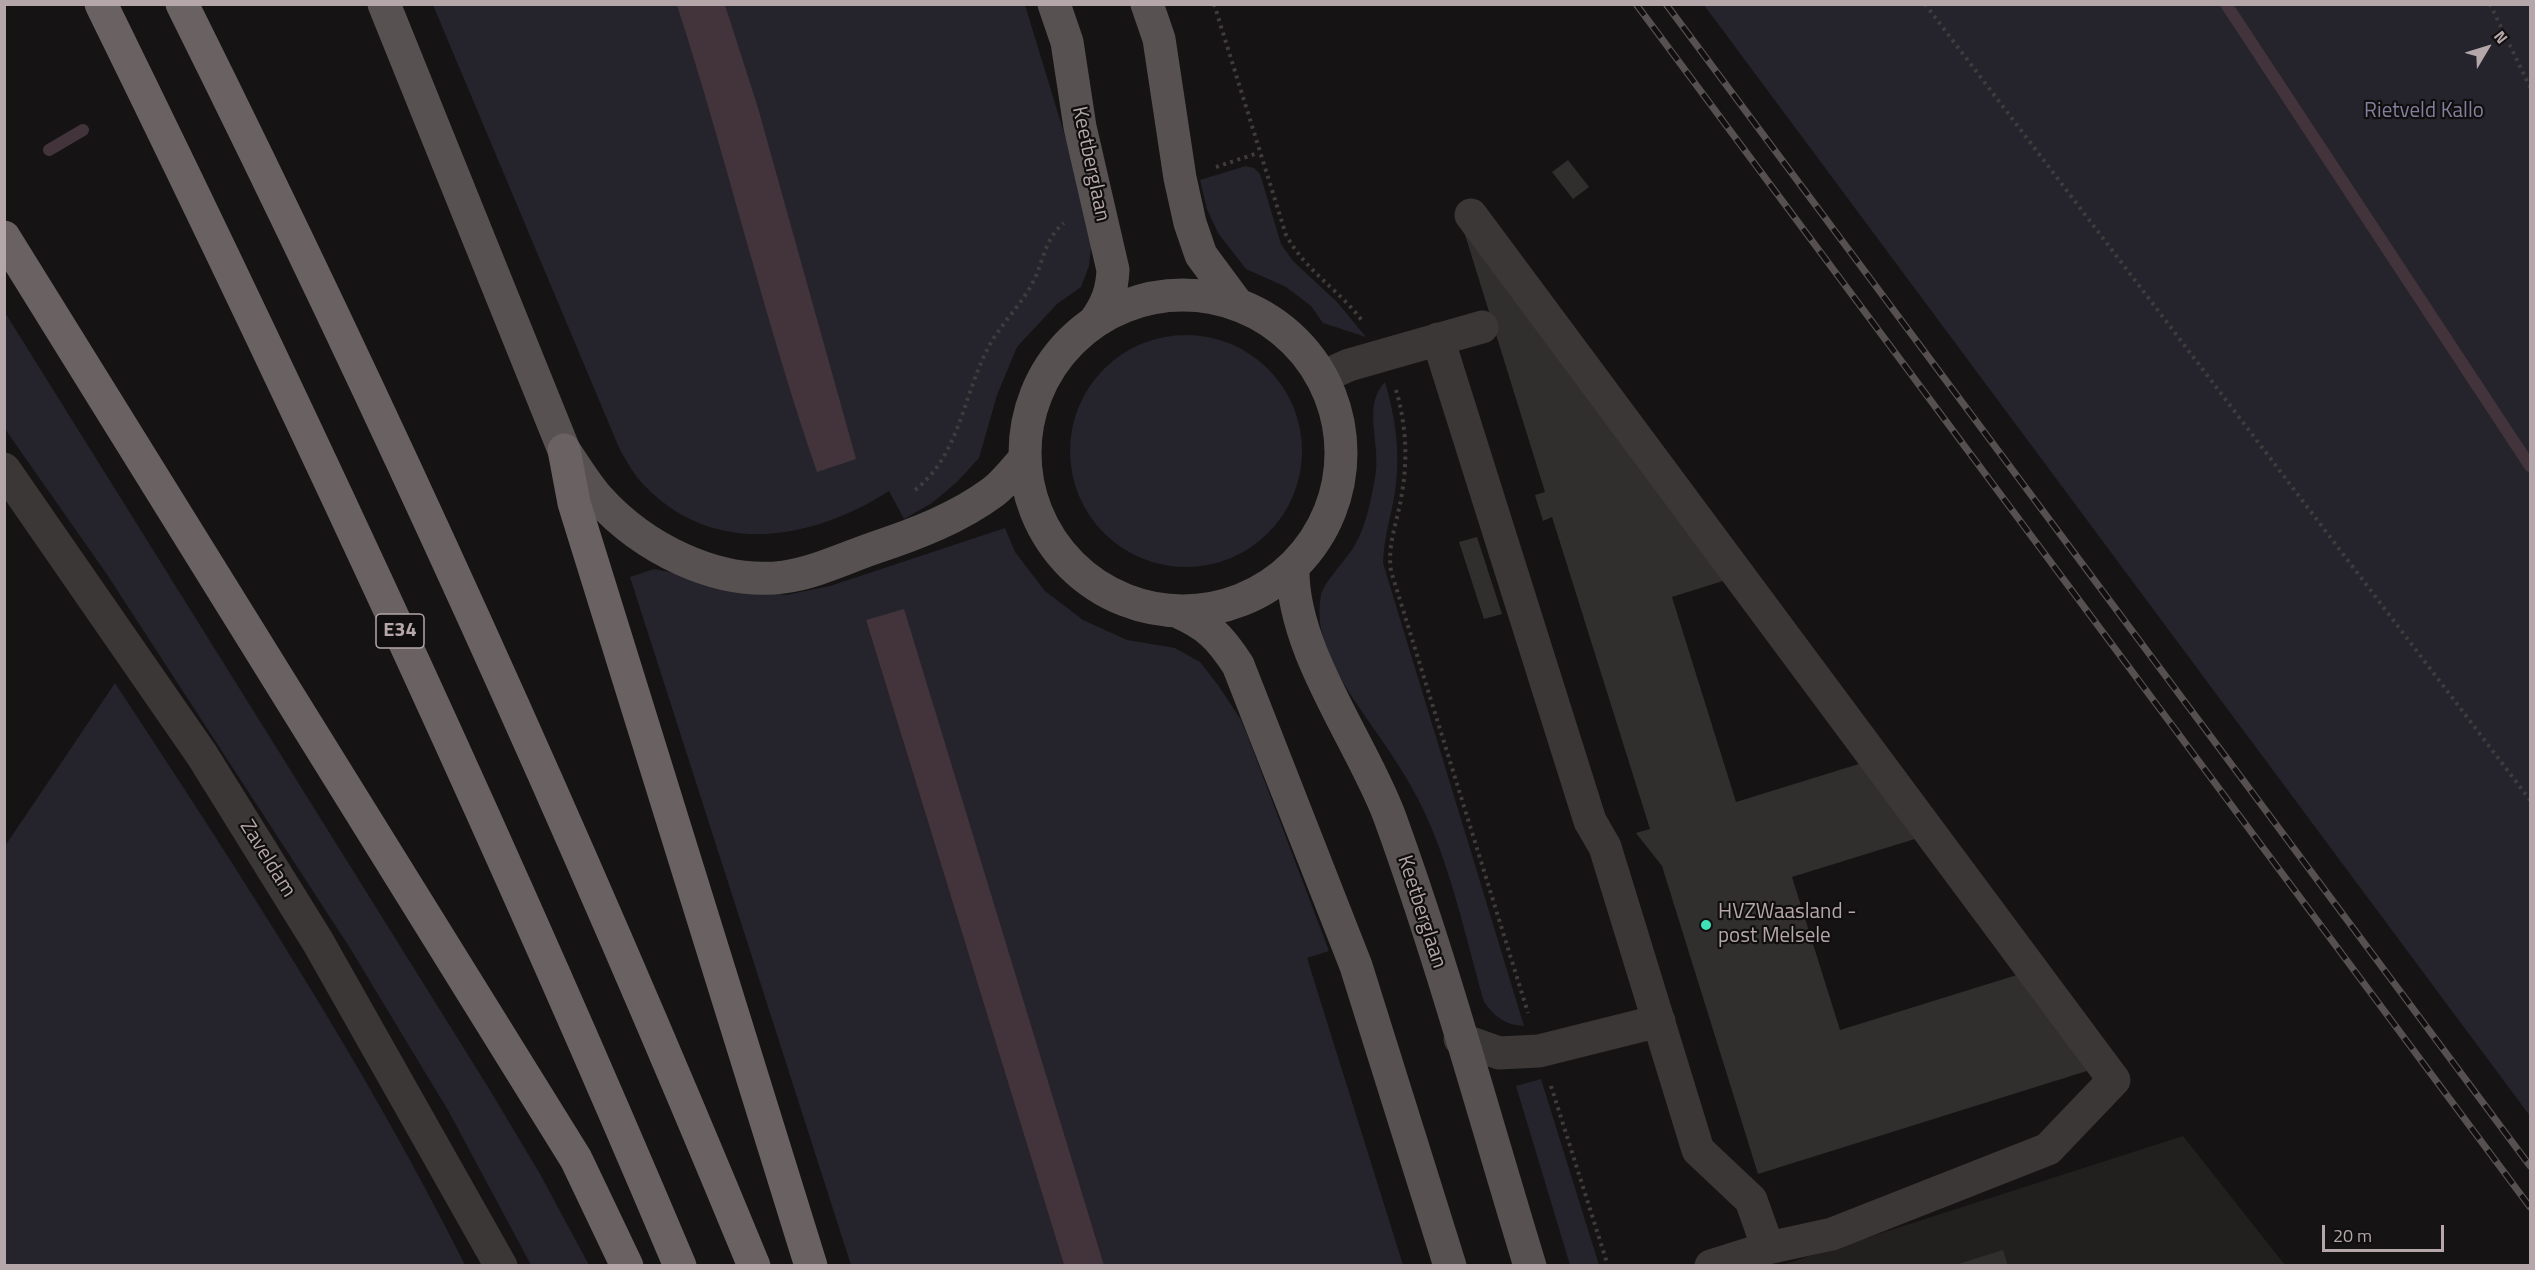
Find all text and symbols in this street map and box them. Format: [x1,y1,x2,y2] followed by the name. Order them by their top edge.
[2457,18,2517,78] north arrow
[2488,25,2514,49] text: N
[2364,99,2484,125] park label: Rietveld Kallo
[1066,104,1114,224] street label: Keetberglaan
[376,614,424,648] road number: E34
[233,816,301,902] street label: Zaveldam
[1391,853,1451,971] street label: Keetberglaan
[1718,900,1856,950] place label: HVZWaasland - post Melsele
[1699,918,1713,932] marker: HVZWaasland - post Melsele
[2325,1213,2446,1251] scale bar
[2333,1222,2372,1249] text: 20 m

